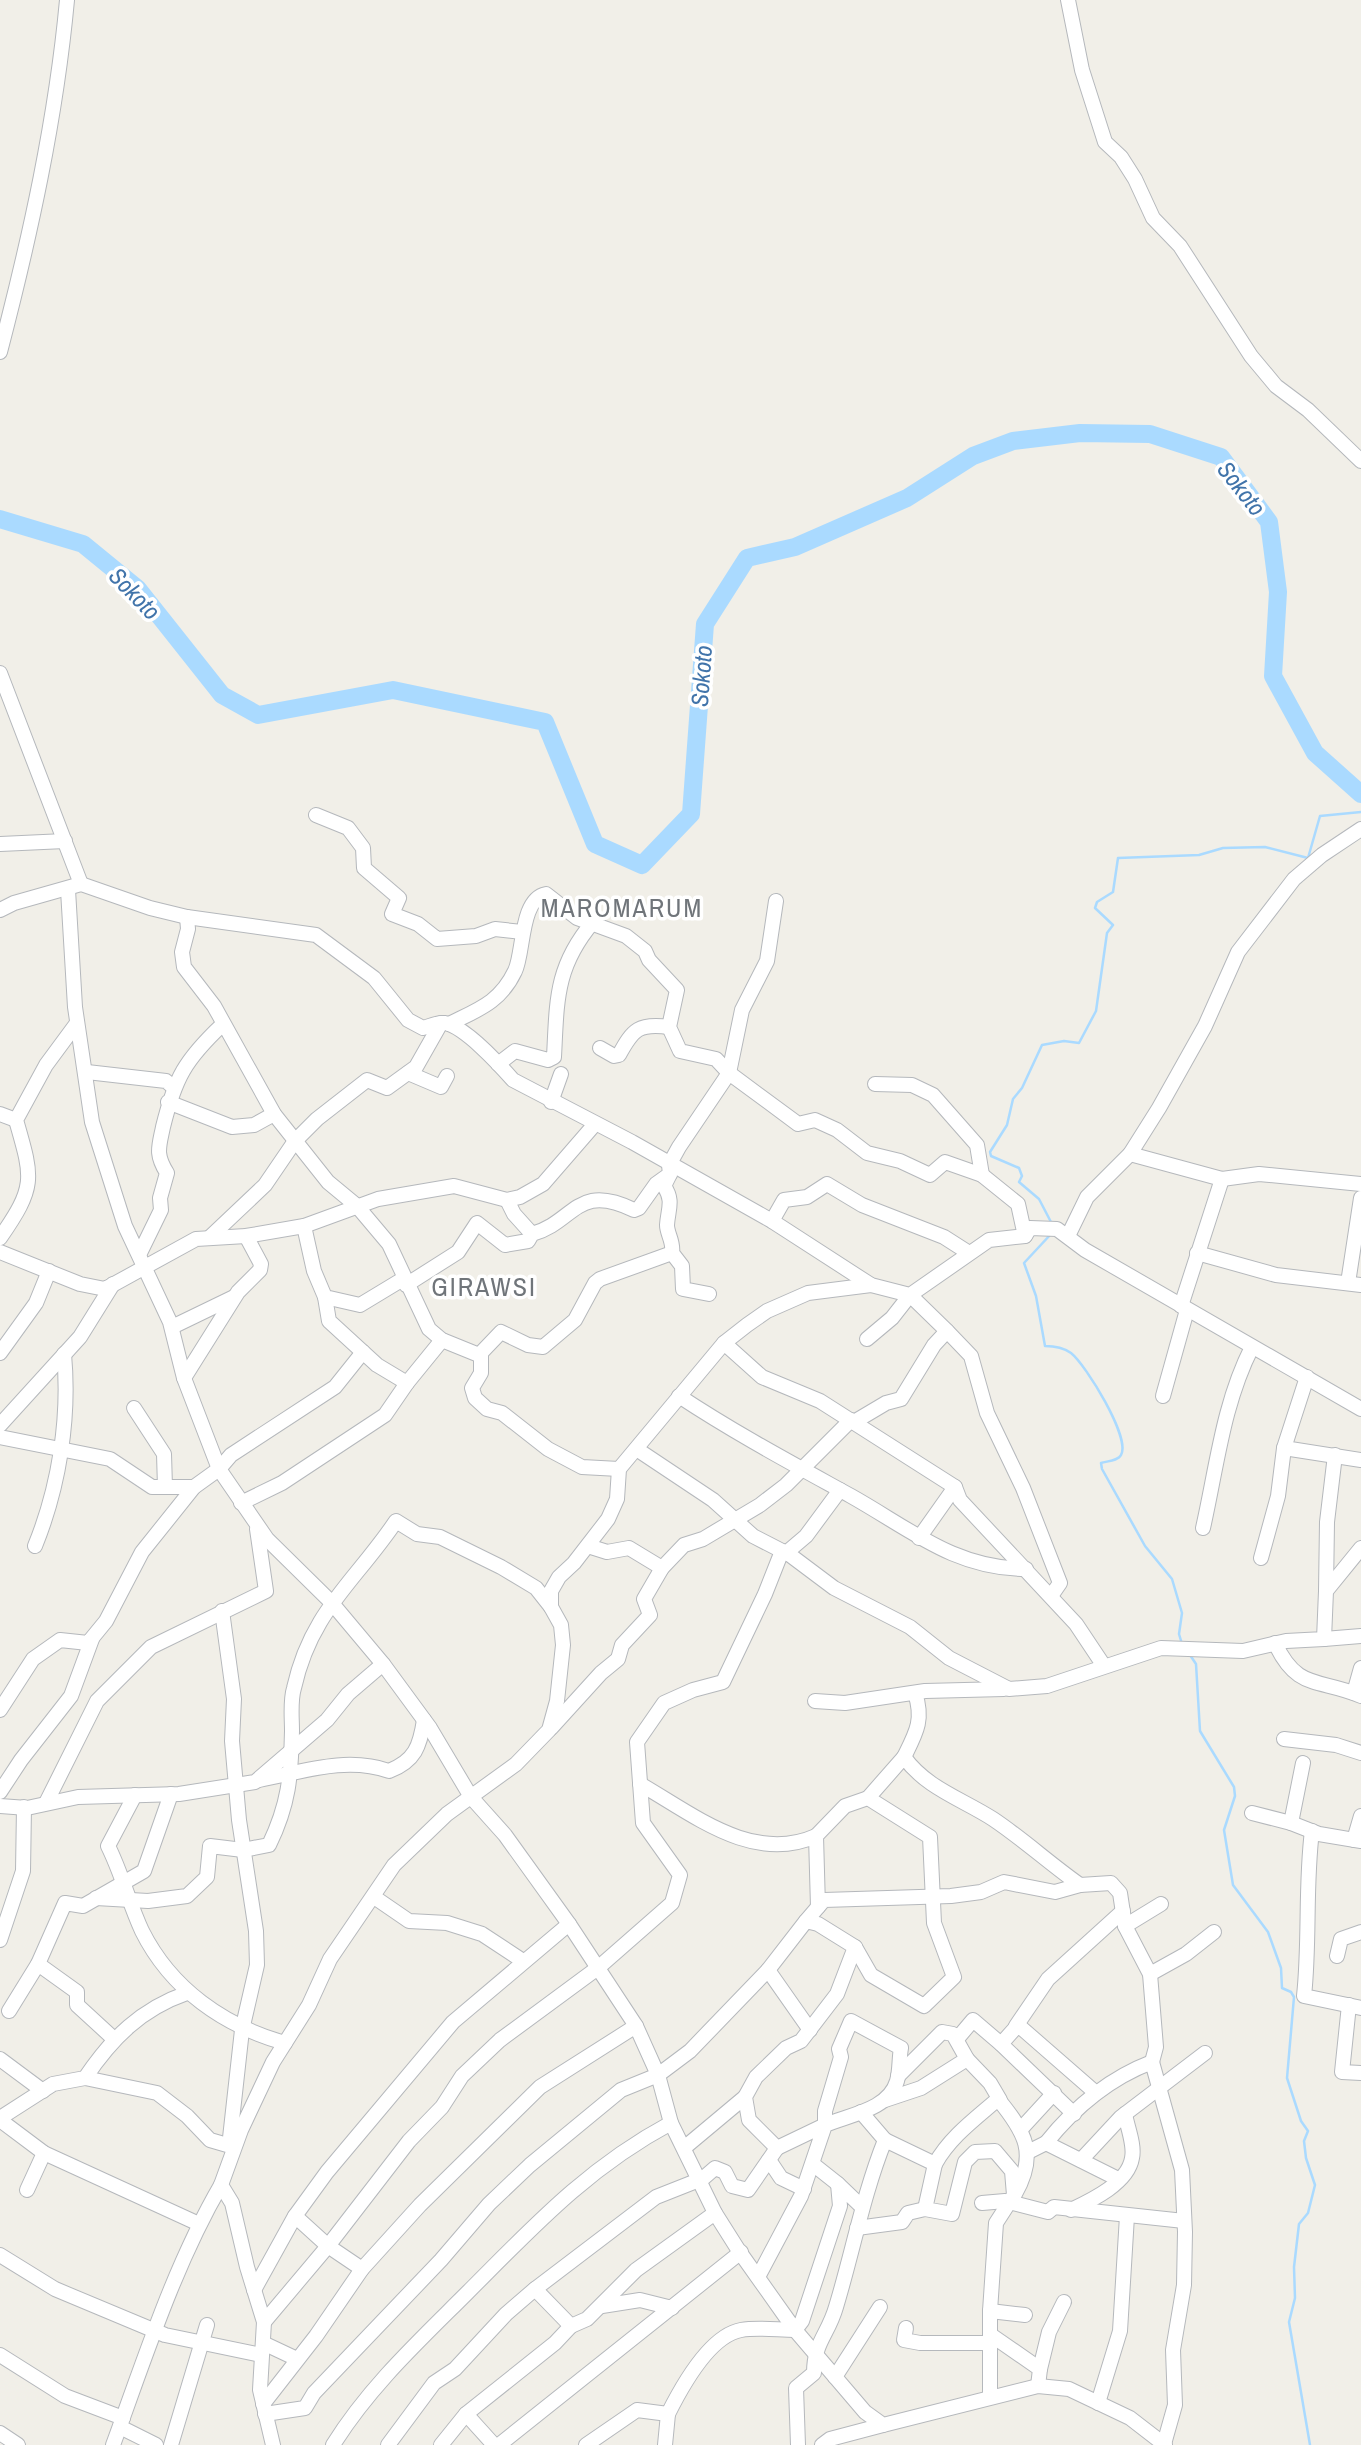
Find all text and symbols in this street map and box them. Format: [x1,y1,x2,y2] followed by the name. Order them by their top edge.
[1211,454,1274,522] water label: Sokoto
[102,560,168,626] water label: Sokoto
[683,644,719,708] water label: Sokoto
[541,890,703,925] district label: MAROMARUM
[431,1269,537,1304] district label: GIRAWSI

